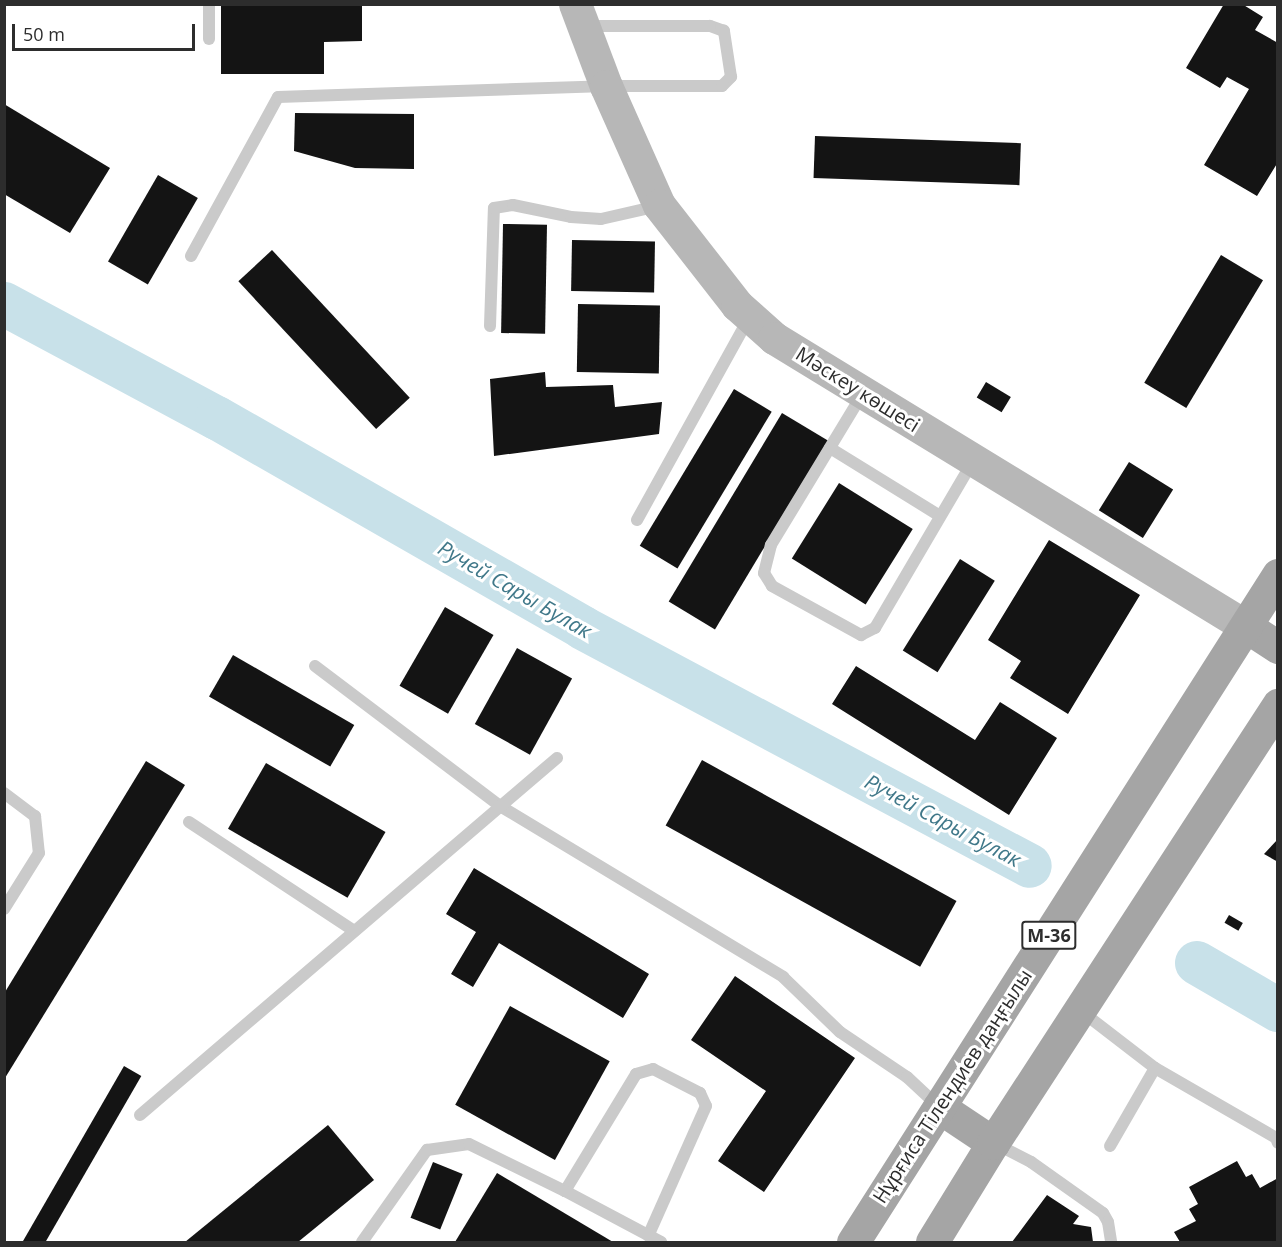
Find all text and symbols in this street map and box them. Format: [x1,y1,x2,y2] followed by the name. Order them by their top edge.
[15,12,198,50] scale bar
[23,22,65,46] text: 50 m
[792,341,924,437] street label: Мәскеу көшесі
[434,535,596,643] water label: Ручей Сары Булак
[861,768,1025,872] water label: Ручей Сары Булак
[1020,920,1078,950] road number: M-36
[867,965,1037,1207] street label: Нұрғиса Тілендиев даңғылы

